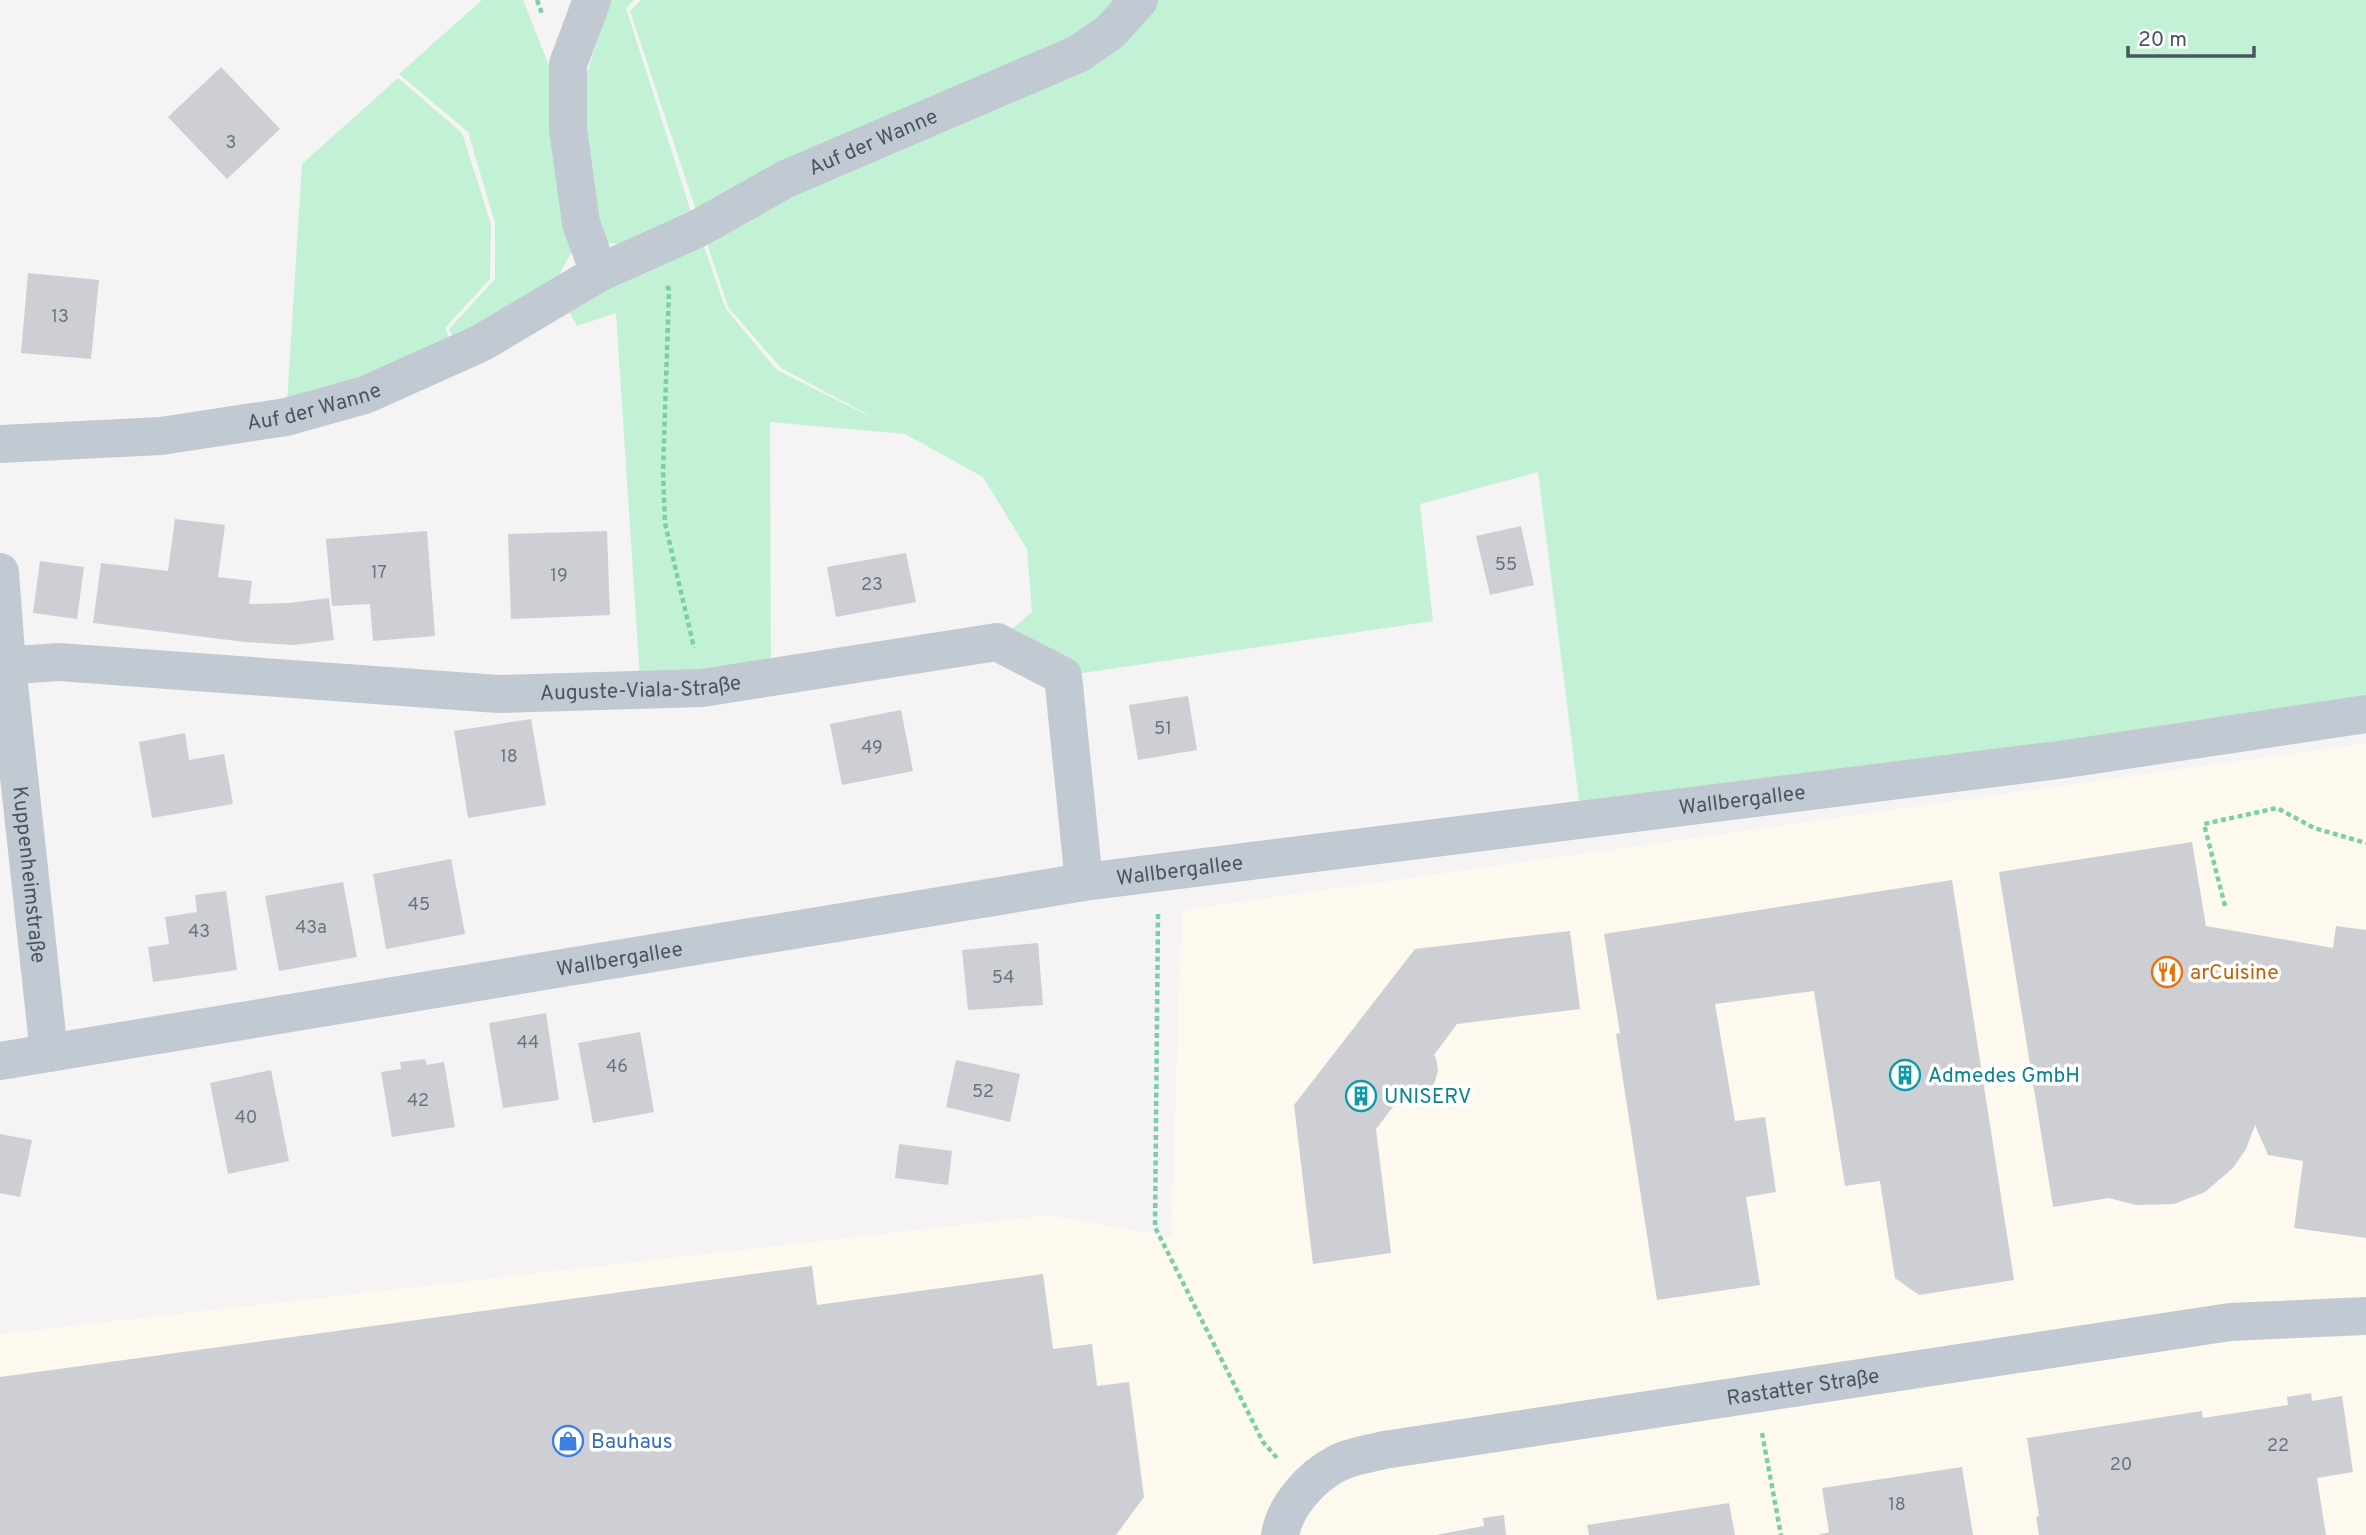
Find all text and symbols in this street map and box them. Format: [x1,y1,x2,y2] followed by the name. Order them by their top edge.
[2128,14,2254,58] scale bar
[2138,27,2187,54] text: 20 m
[805,104,942,183] street label: Auf der Wanne
[226,132,236,155] house number: 3
[51,306,69,329] house number: 13
[245,377,386,438] street label: Auf der Wanne
[1495,554,1517,577] house number: 55
[371,562,387,585] house number: 17
[550,565,568,588] house number: 19
[861,574,883,597] house number: 23
[540,670,743,708] street label: Auguste-Viala-Straße
[1154,718,1172,741] house number: 51
[861,737,883,760] house number: 49
[500,746,518,769] house number: 18
[1677,780,1807,822] street label: Wallbergallee
[5,785,51,965] street label: Kuppenheimstraße
[1115,850,1245,893] street label: Wallbergallee
[408,894,430,917] house number: 45
[295,917,327,940] house number: 43a
[188,921,210,944] house number: 43
[555,936,685,984] street label: Wallbergallee
[2150,955,2184,989] restaurant icon: arCuisine
[2190,960,2278,987] place label: arCuisine
[992,967,1014,990] house number: 54
[517,1032,539,1055] house number: 44
[606,1056,628,1079] house number: 46
[1888,1058,1922,1092] building icon: Admedes GmbH
[1928,1063,2080,1090] place label: Admedes GmbH
[1344,1079,1378,1113] building icon: UNISERV
[972,1081,994,1104] house number: 52
[1384,1084,1471,1111] place label: UNISERV
[407,1090,429,1113] house number: 42
[235,1107,257,1130] house number: 40
[1725,1363,1881,1413] street label: Rastatter Straße
[551,1424,585,1458] shop icon: Bauhaus
[591,1429,672,1456] place label: Bauhaus
[2267,1435,2289,1458] house number: 22
[2110,1454,2132,1477] house number: 20
[1888,1494,1906,1517] house number: 18

